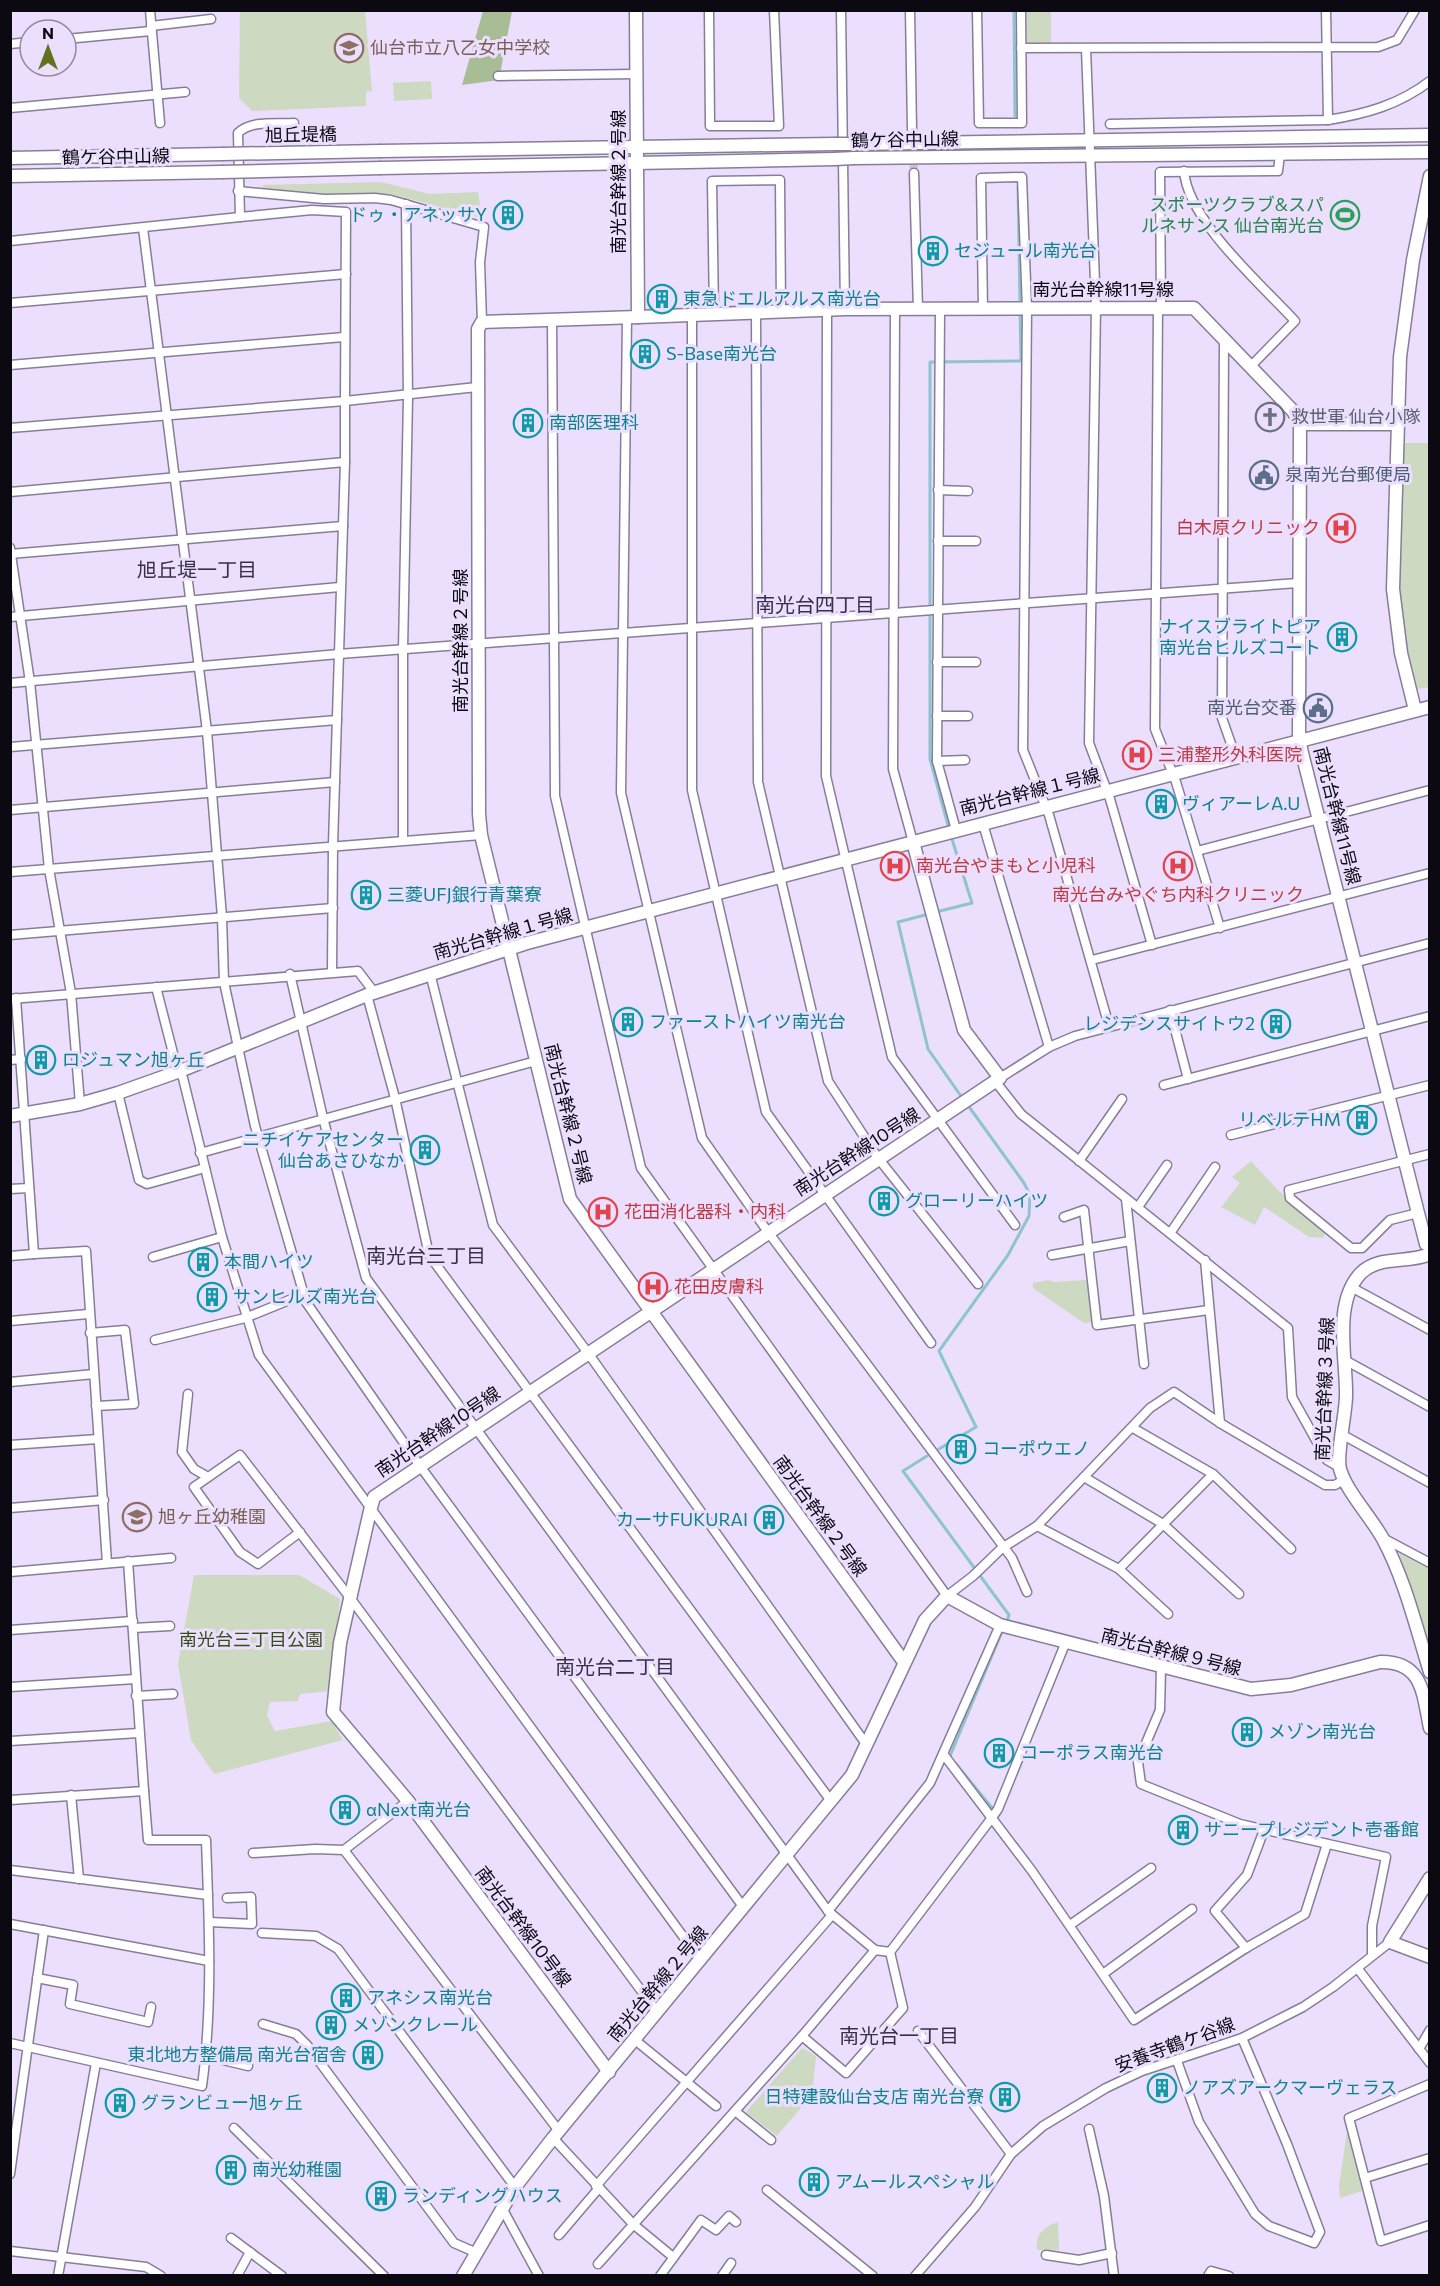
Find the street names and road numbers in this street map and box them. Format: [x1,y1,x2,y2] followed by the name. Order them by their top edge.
[607,110,629,254] street label: 南光台幹線２号線
[265,122,337,146] street label: 旭丘堤橋
[851,127,959,151] street label: 鶴ケ谷中山線
[62,144,170,168] street label: 鶴ケ谷中山線
[1032,278,1174,300] street label: 南光台幹線11号線
[449,569,471,713] street label: 南光台幹線２号線
[1310,745,1366,887] street label: 南光台幹線11号線
[957,763,1102,819] street label: 南光台幹線１号線
[430,903,575,963] street label: 南光台幹線１号線
[541,1041,597,1186] street label: 南光台幹線２号線
[789,1102,923,1200] street label: 南光台幹線10号線
[1310,1317,1338,1461] street label: 南光台幹線３号線
[371,1381,504,1481] street label: 南光台幹線10号線
[770,1451,872,1580] street label: 南光台幹線２号線
[1099,1623,1244,1679] street label: 南光台幹線９号線
[471,1862,576,1991] street label: 南光台幹線10号線
[603,1921,712,2046] street label: 南光台幹線２号線
[1112,2012,1238,2076] street label: 安養寺鶴ケ谷線

